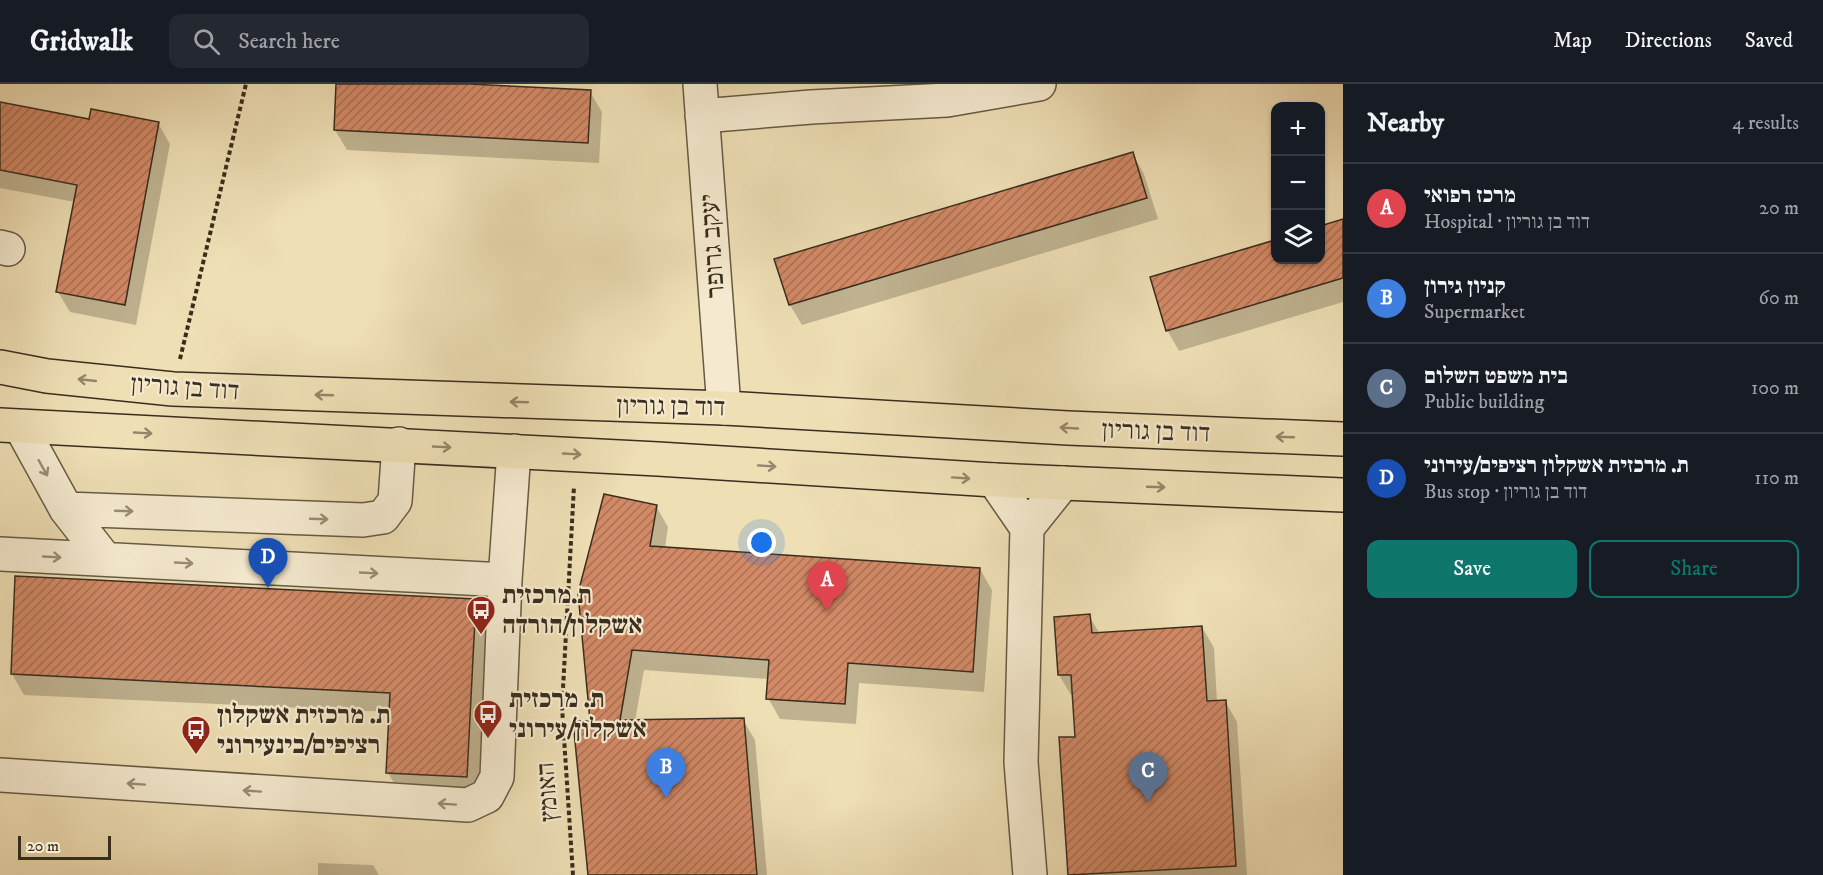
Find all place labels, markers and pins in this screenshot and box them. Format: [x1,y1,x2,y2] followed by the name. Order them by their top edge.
[248,538,288,588] pin: D
[808,562,846,611] pin: A
[502,579,642,642] place label: ת.מרכזית אשקלון/הורדה
[465,594,497,636] bus stop icon: ת.מרכזית אשקלון/הורדה
[509,683,647,746] place label: ת. מרכזית אשקלון/עירוני
[472,698,504,740] bus stop icon: ת. מרכזית אשקלון/עירוני
[217,699,391,762] place label: ת. מרכזית אשקלון רציפים/בינעירוני
[180,714,212,756] bus stop icon: ת. מרכזית אשקלון רציפים/בינעירוני
[646,748,686,798] pin: B
[1128,752,1168,802] pin: C

